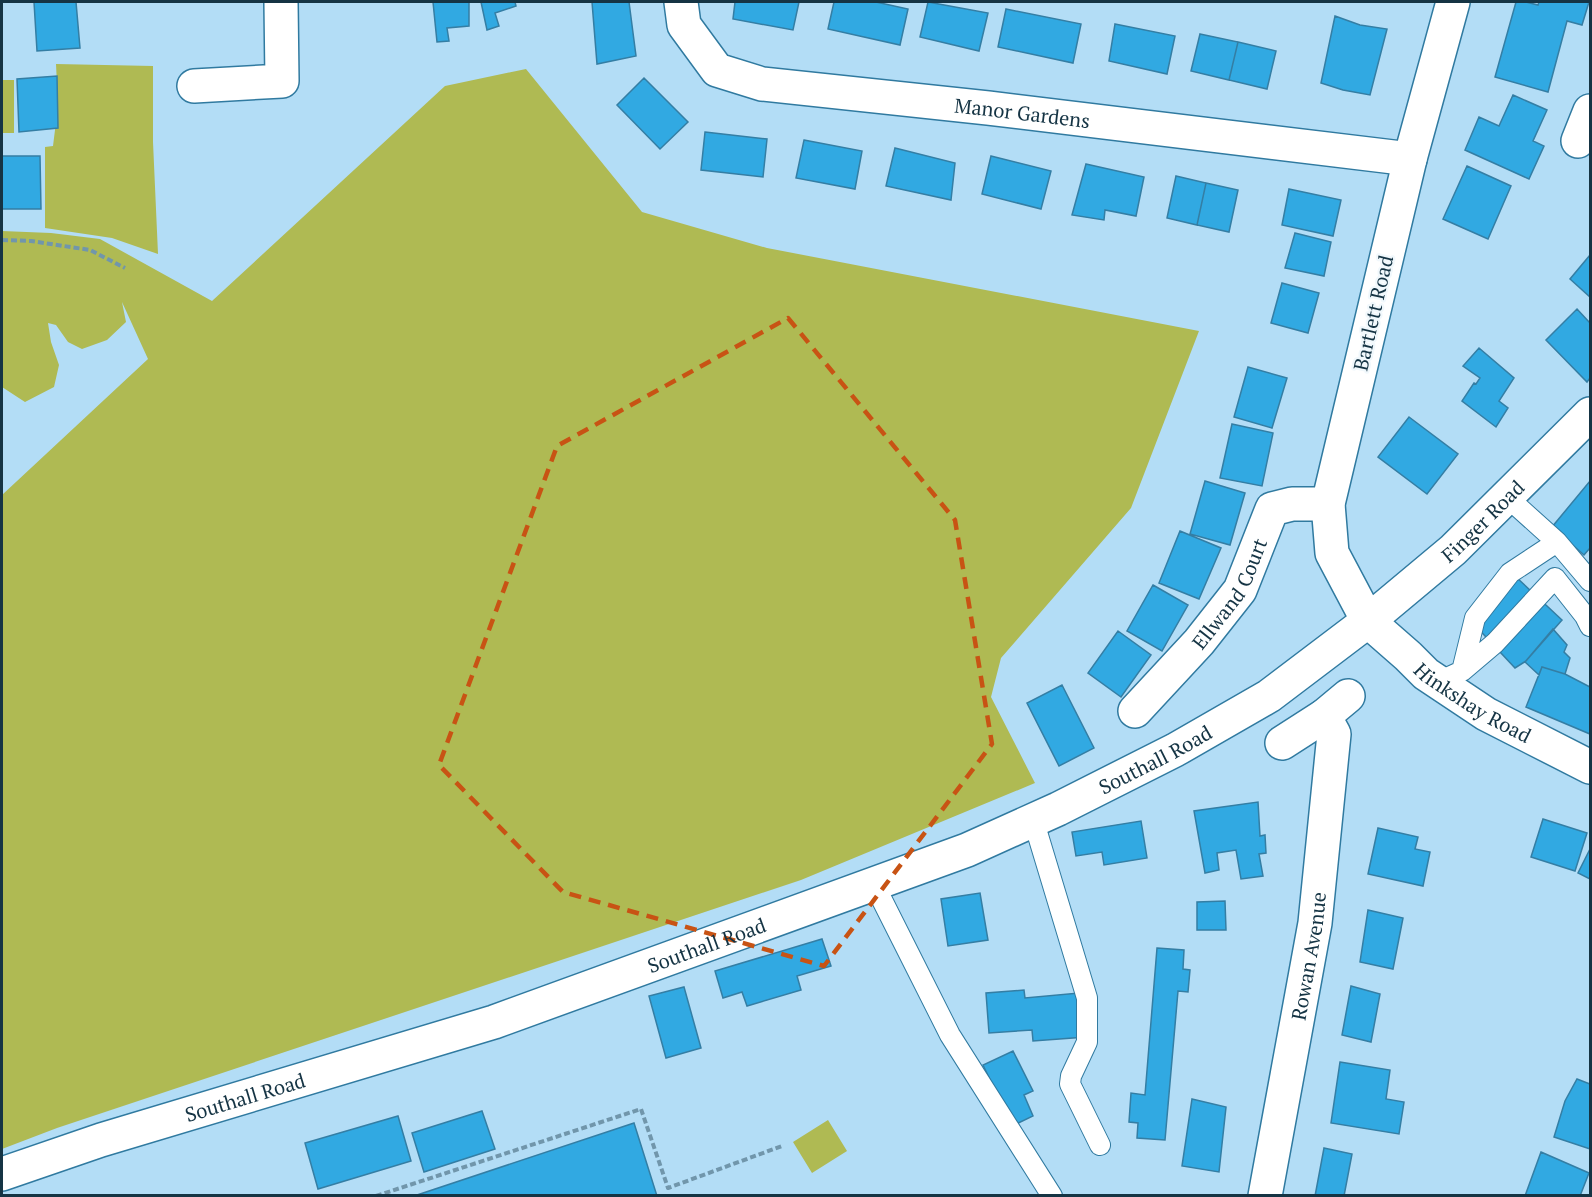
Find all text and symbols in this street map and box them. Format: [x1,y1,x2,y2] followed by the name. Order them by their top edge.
[953,91,1092,134] street label: Manor Gardens
[1347,253,1399,373] street label: Bartlett Road
[1435,474,1530,568] street label: Finger Road
[1185,534,1273,654] street label: Ellwand Court
[1408,656,1536,748] street label: Hinkshay Road
[1094,718,1216,800] street label: Southall Road
[1284,890,1332,1022] street label: Rowan Avenue
[643,911,769,979] street label: Southall Road
[182,1066,308,1128] street label: Southall Road

